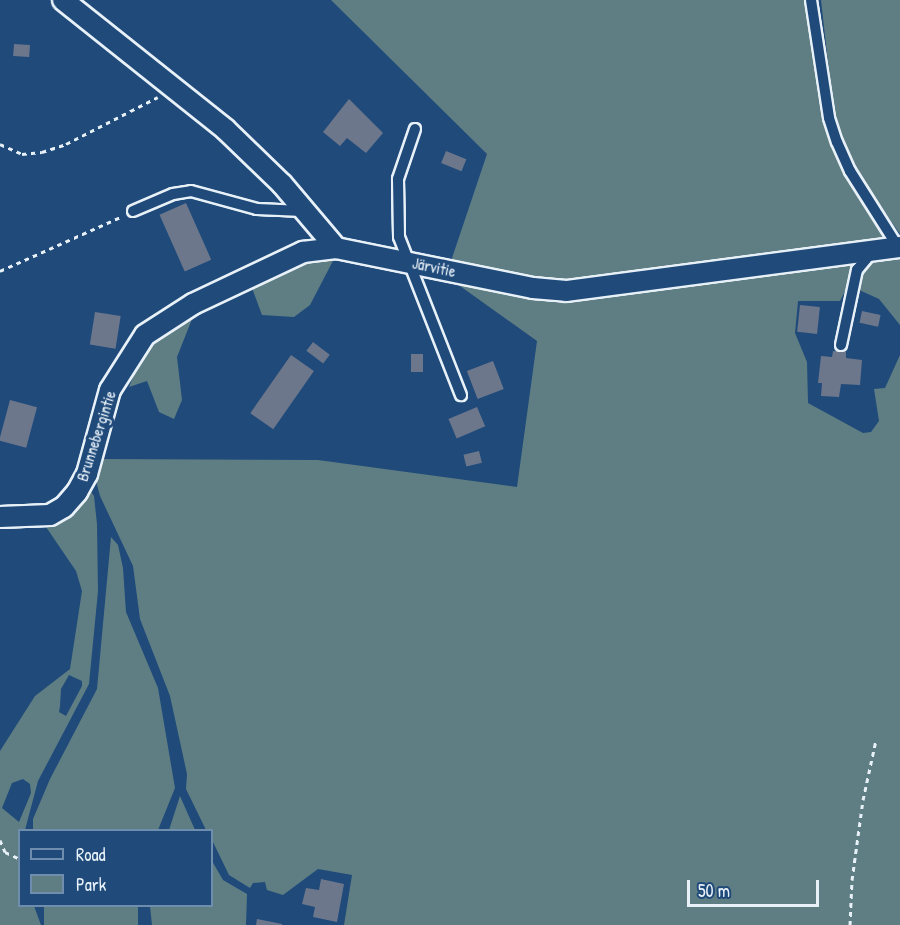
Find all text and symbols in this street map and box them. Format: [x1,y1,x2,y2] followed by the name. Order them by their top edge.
[411,253,457,281] street label: Järvitie
[72,388,120,484] street label: Brunnebergintie
[18,829,213,907] legend
[76,842,106,867] text: Road
[690,868,822,906] scale bar
[76,872,106,897] text: Park
[698,878,730,903] text: 50 m

